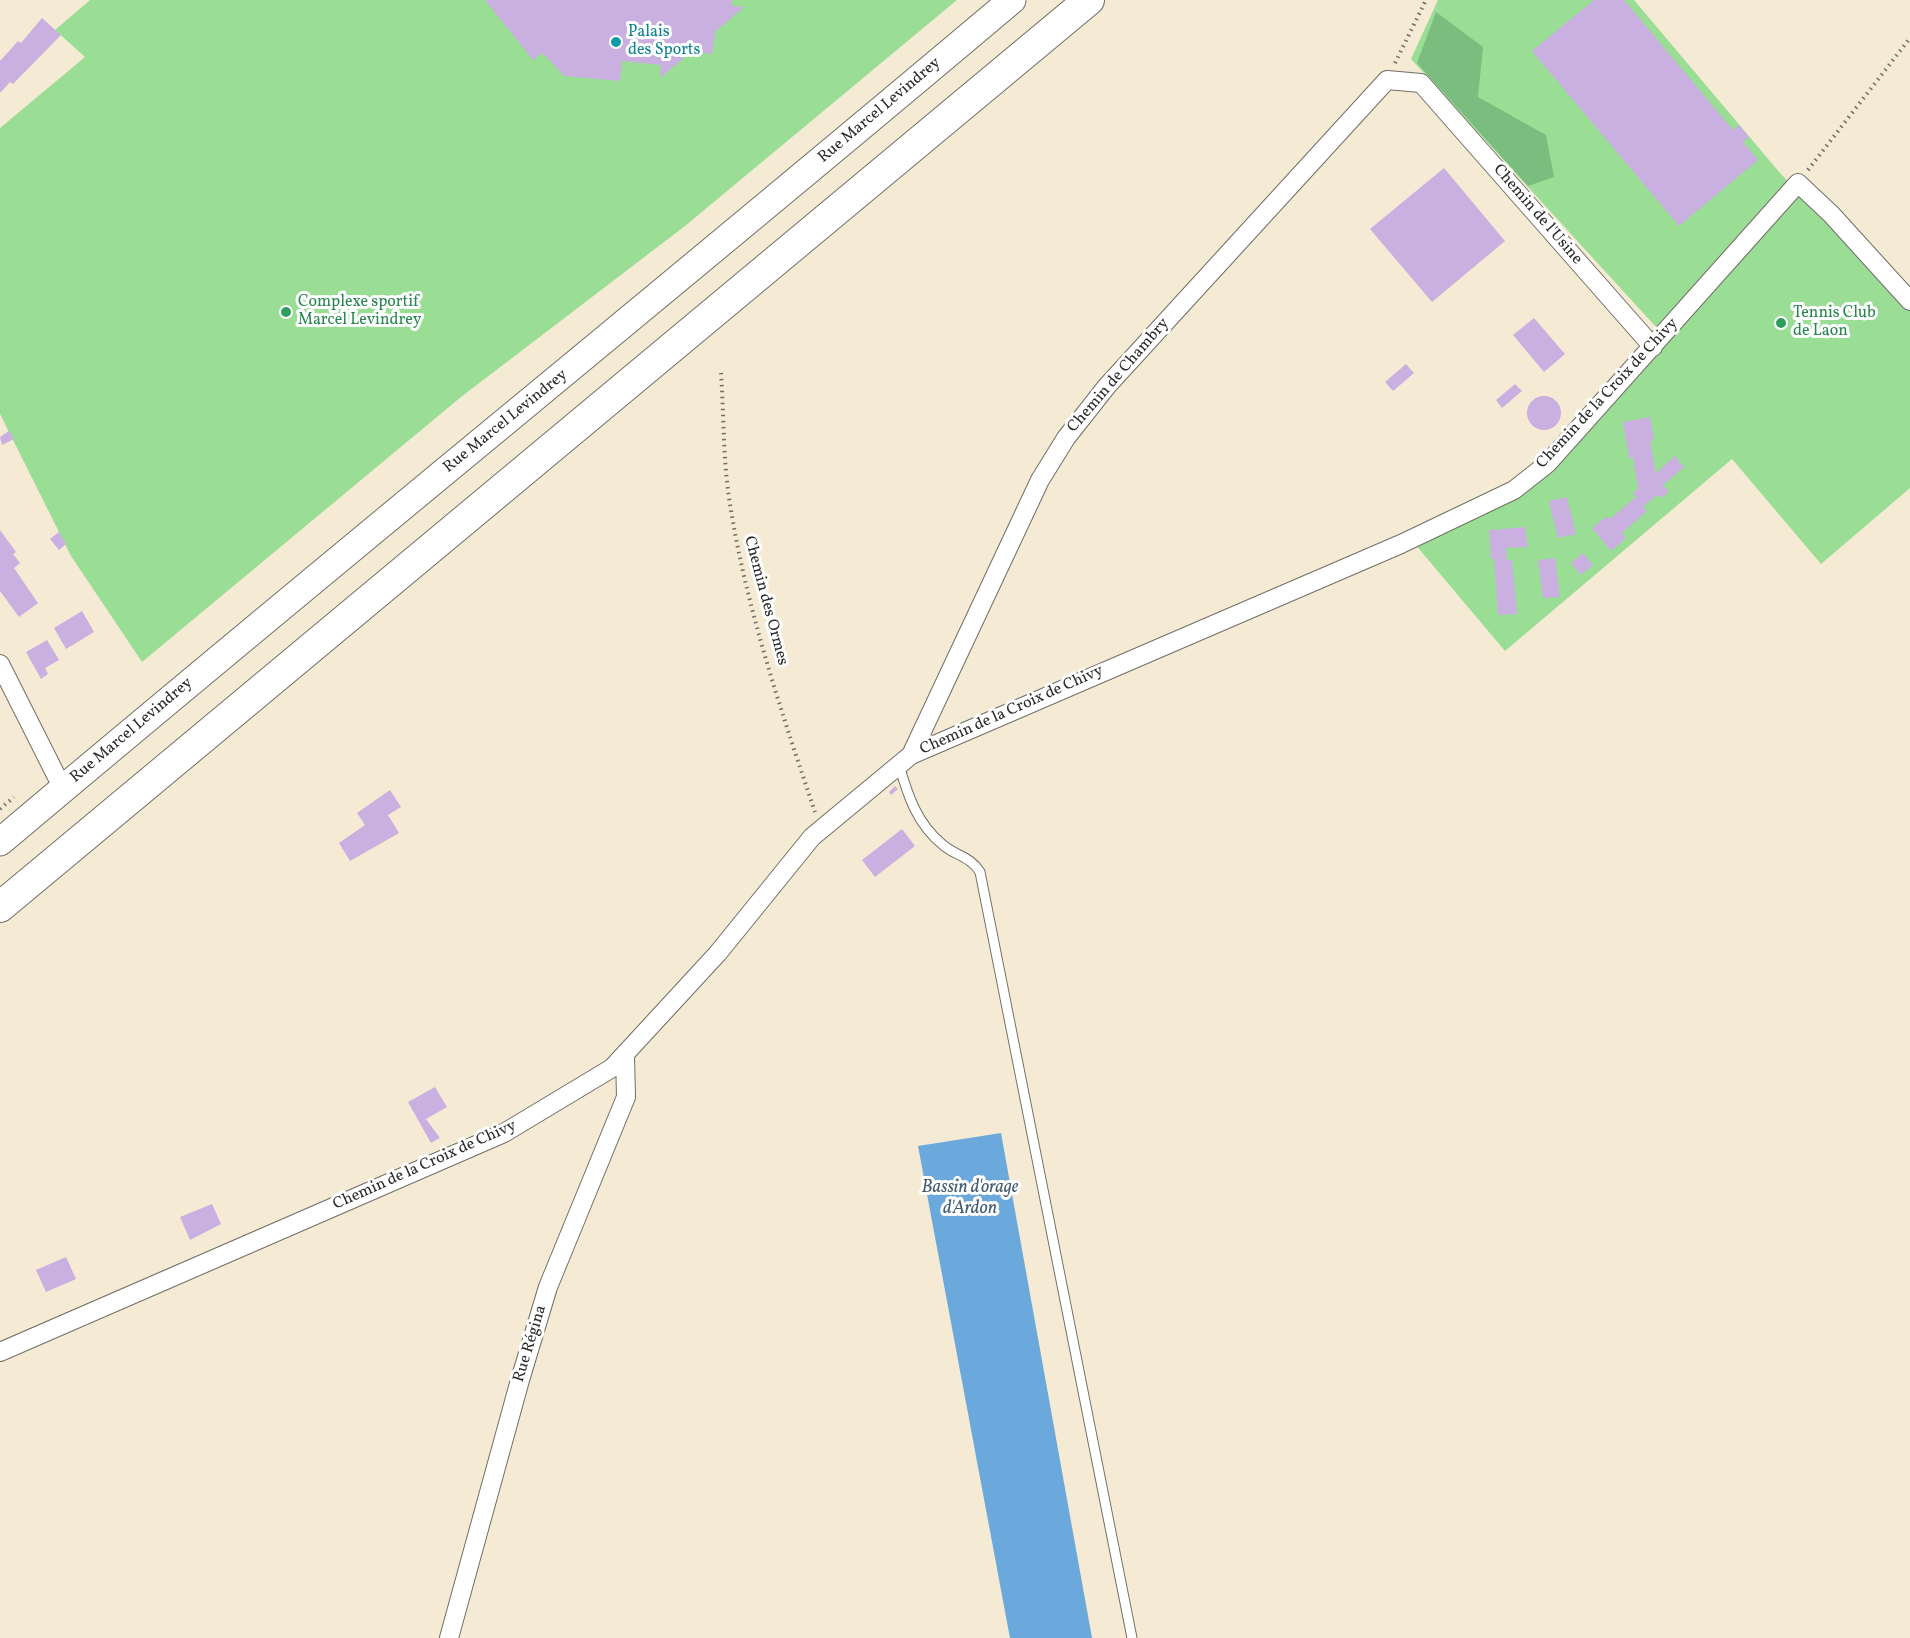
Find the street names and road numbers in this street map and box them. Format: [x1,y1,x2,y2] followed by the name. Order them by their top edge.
[815,54,945,168] street label: Rue Marcel Levindrey
[1488,161,1586,269] street label: Chemin de l'Usine
[1064,315,1174,437] street label: Chemin de Chambry
[1533,315,1683,473] street label: Chemin de la Croix de Chivy
[440,366,572,478] street label: Rue Marcel Levindrey
[739,534,791,668] street label: Chemin des Ormes
[917,662,1107,760] street label: Chemin de la Croix de Chivy
[67,674,197,788] street label: Rue Marcel Levindrey
[330,1117,520,1215] street label: Chemin de la Croix de Chivy
[510,1303,552,1385] street label: Rue Régina

